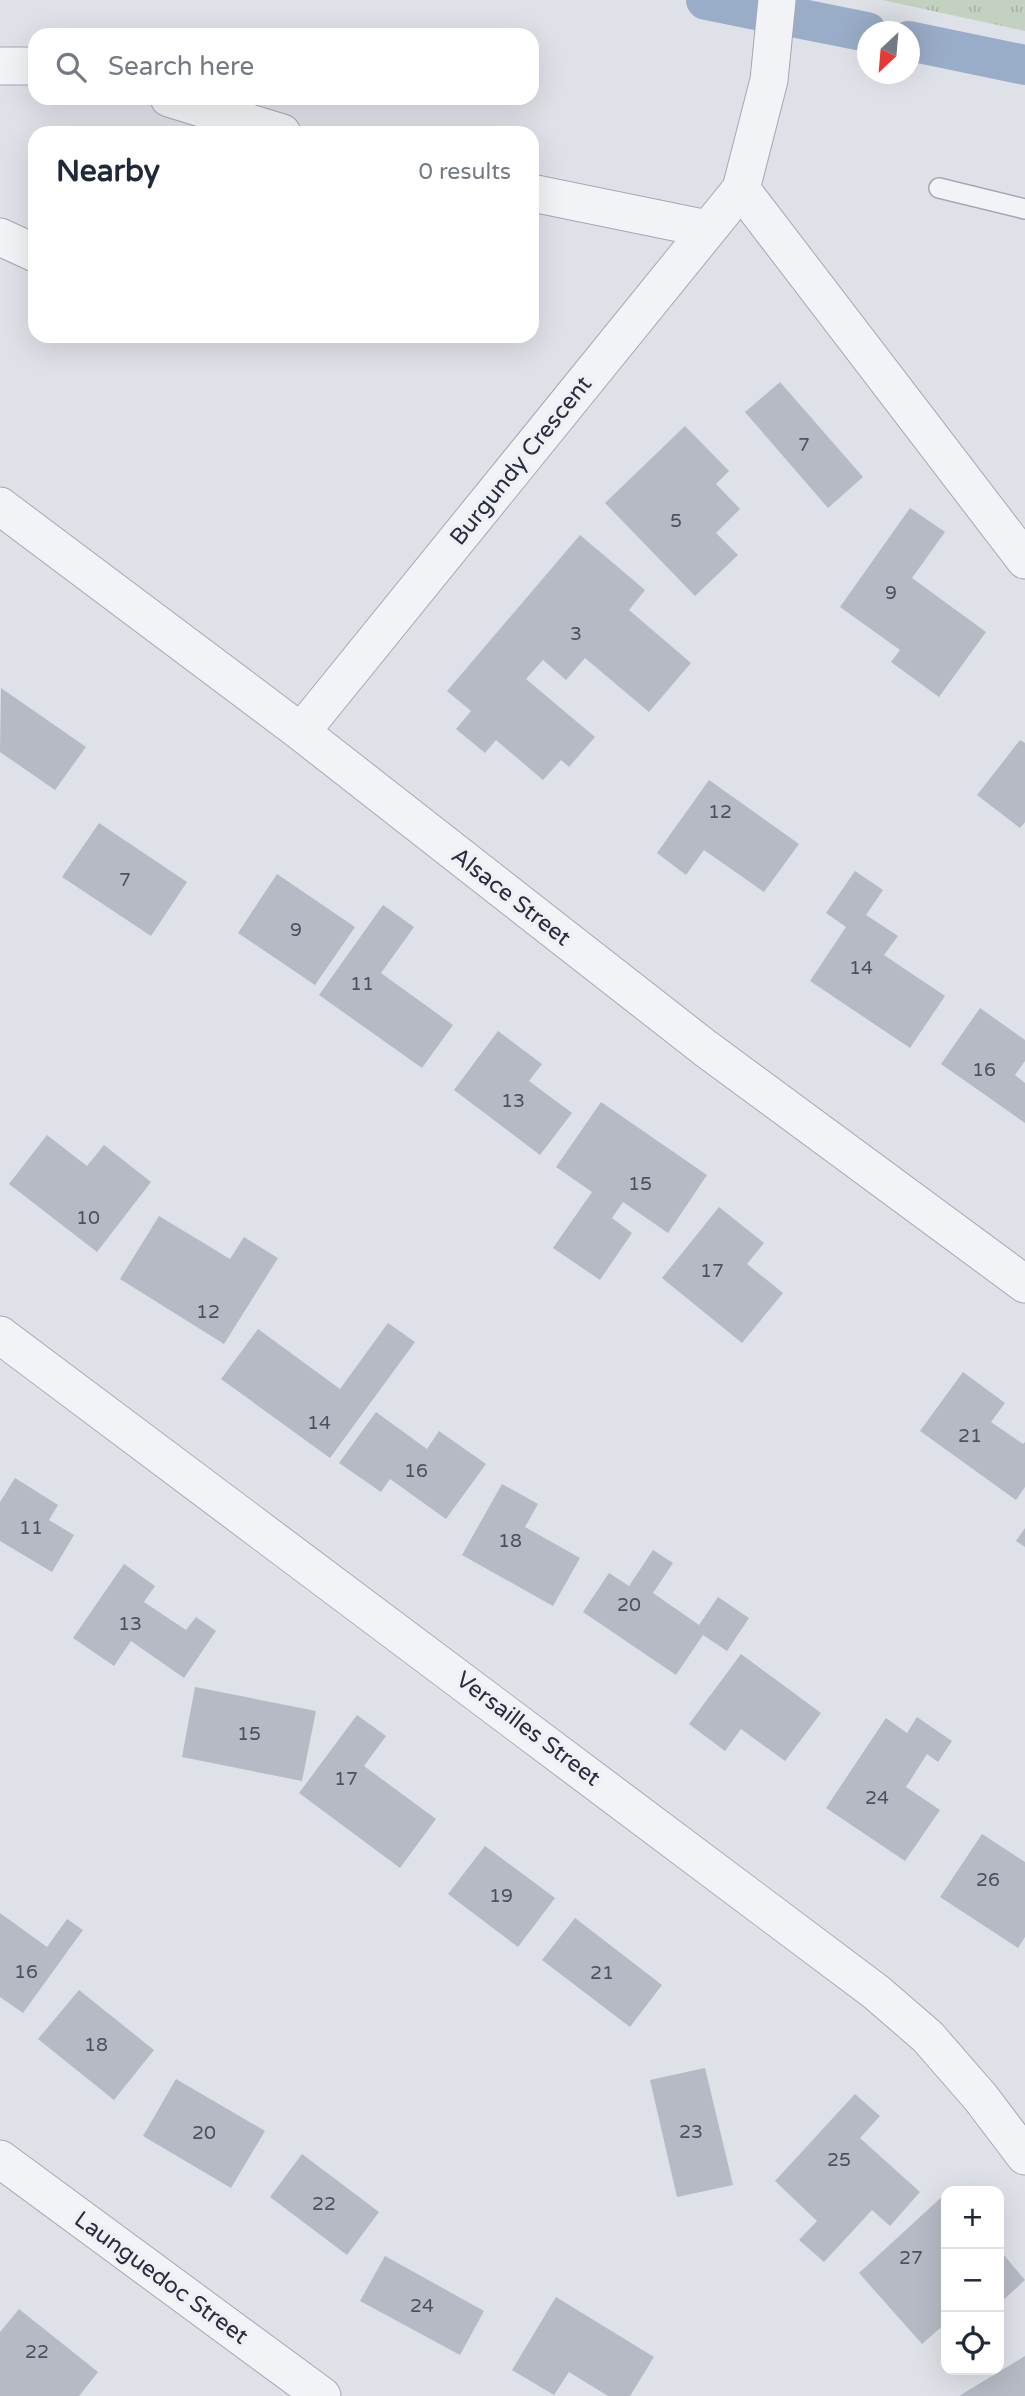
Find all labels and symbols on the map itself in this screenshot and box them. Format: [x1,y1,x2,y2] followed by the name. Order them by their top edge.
[857,21,920,84] north arrow
[444,371,598,551] street label: Burgundy Crescent
[798,434,810,456] house number: 7
[670,510,682,532] house number: 5
[885,582,897,604] house number: 9
[570,623,582,645] house number: 3
[708,801,732,823] house number: 12
[446,842,576,952] street label: Alsace Street
[119,869,131,891] house number: 7
[290,919,302,941] house number: 9
[849,957,873,979] house number: 14
[350,973,374,995] house number: 11
[972,1059,996,1081] house number: 16
[501,1090,525,1112] house number: 13
[628,1173,652,1195] house number: 15
[76,1207,100,1229] house number: 10
[700,1260,724,1282] house number: 17
[196,1301,220,1323] house number: 12
[307,1412,331,1434] house number: 14
[958,1425,982,1447] house number: 21
[404,1460,428,1482] house number: 16
[19,1517,43,1539] house number: 11
[498,1530,522,1552] house number: 18
[617,1594,641,1616] house number: 20
[118,1613,142,1635] house number: 13
[450,1666,606,1792] street label: Versailles Street
[237,1723,261,1745] house number: 15
[334,1768,358,1790] house number: 17
[865,1787,889,1809] house number: 24
[976,1869,1000,1891] house number: 26
[489,1885,513,1907] house number: 19
[14,1961,38,1983] house number: 16
[590,1962,614,1984] house number: 21
[84,2034,108,2056] house number: 18
[679,2121,703,2143] house number: 23
[192,2122,216,2144] house number: 20
[827,2149,851,2171] house number: 25
[312,2193,336,2215] house number: 22
[69,2206,254,2351] street label: Launguedoc Street
[899,2247,923,2269] house number: 27
[410,2295,434,2317] house number: 24
[25,2341,49,2363] house number: 22

